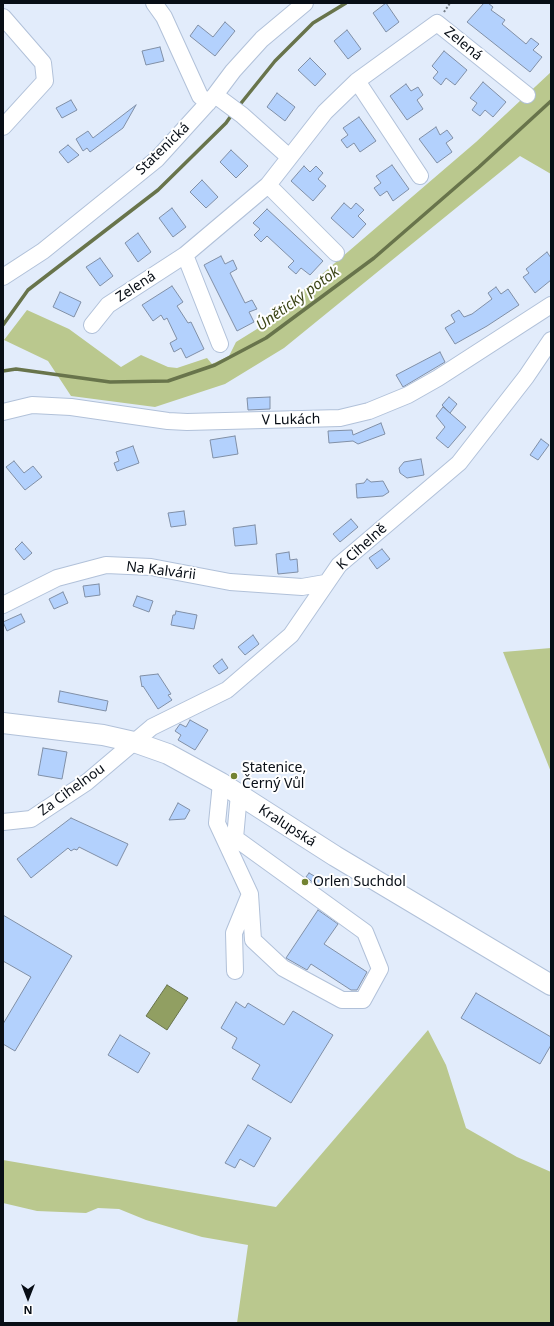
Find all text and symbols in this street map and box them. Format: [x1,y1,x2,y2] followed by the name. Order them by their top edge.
[441,24,485,64] street label: Zelená
[133,119,193,179] street label: Statenická
[253,263,343,335] water label: Únětický potok
[113,268,159,306] street label: Zelená
[261,411,321,429] street label: V Lukách
[334,520,390,574] street label: K Cihelně
[125,558,197,584] street label: Na Kalvárii
[36,760,108,820] street label: Za Cihelnou
[242,760,306,792] place label: Statenice, Černý Vůl
[229,771,239,781] marker: Statenice, Černý Vůl
[255,801,319,851] street label: Kralupská
[313,874,406,890] place label: Orlen Suchdol
[300,877,310,887] marker: Orlen Suchdol
[8,1278,48,1318] north arrow
[24,1303,32,1318] text: N

